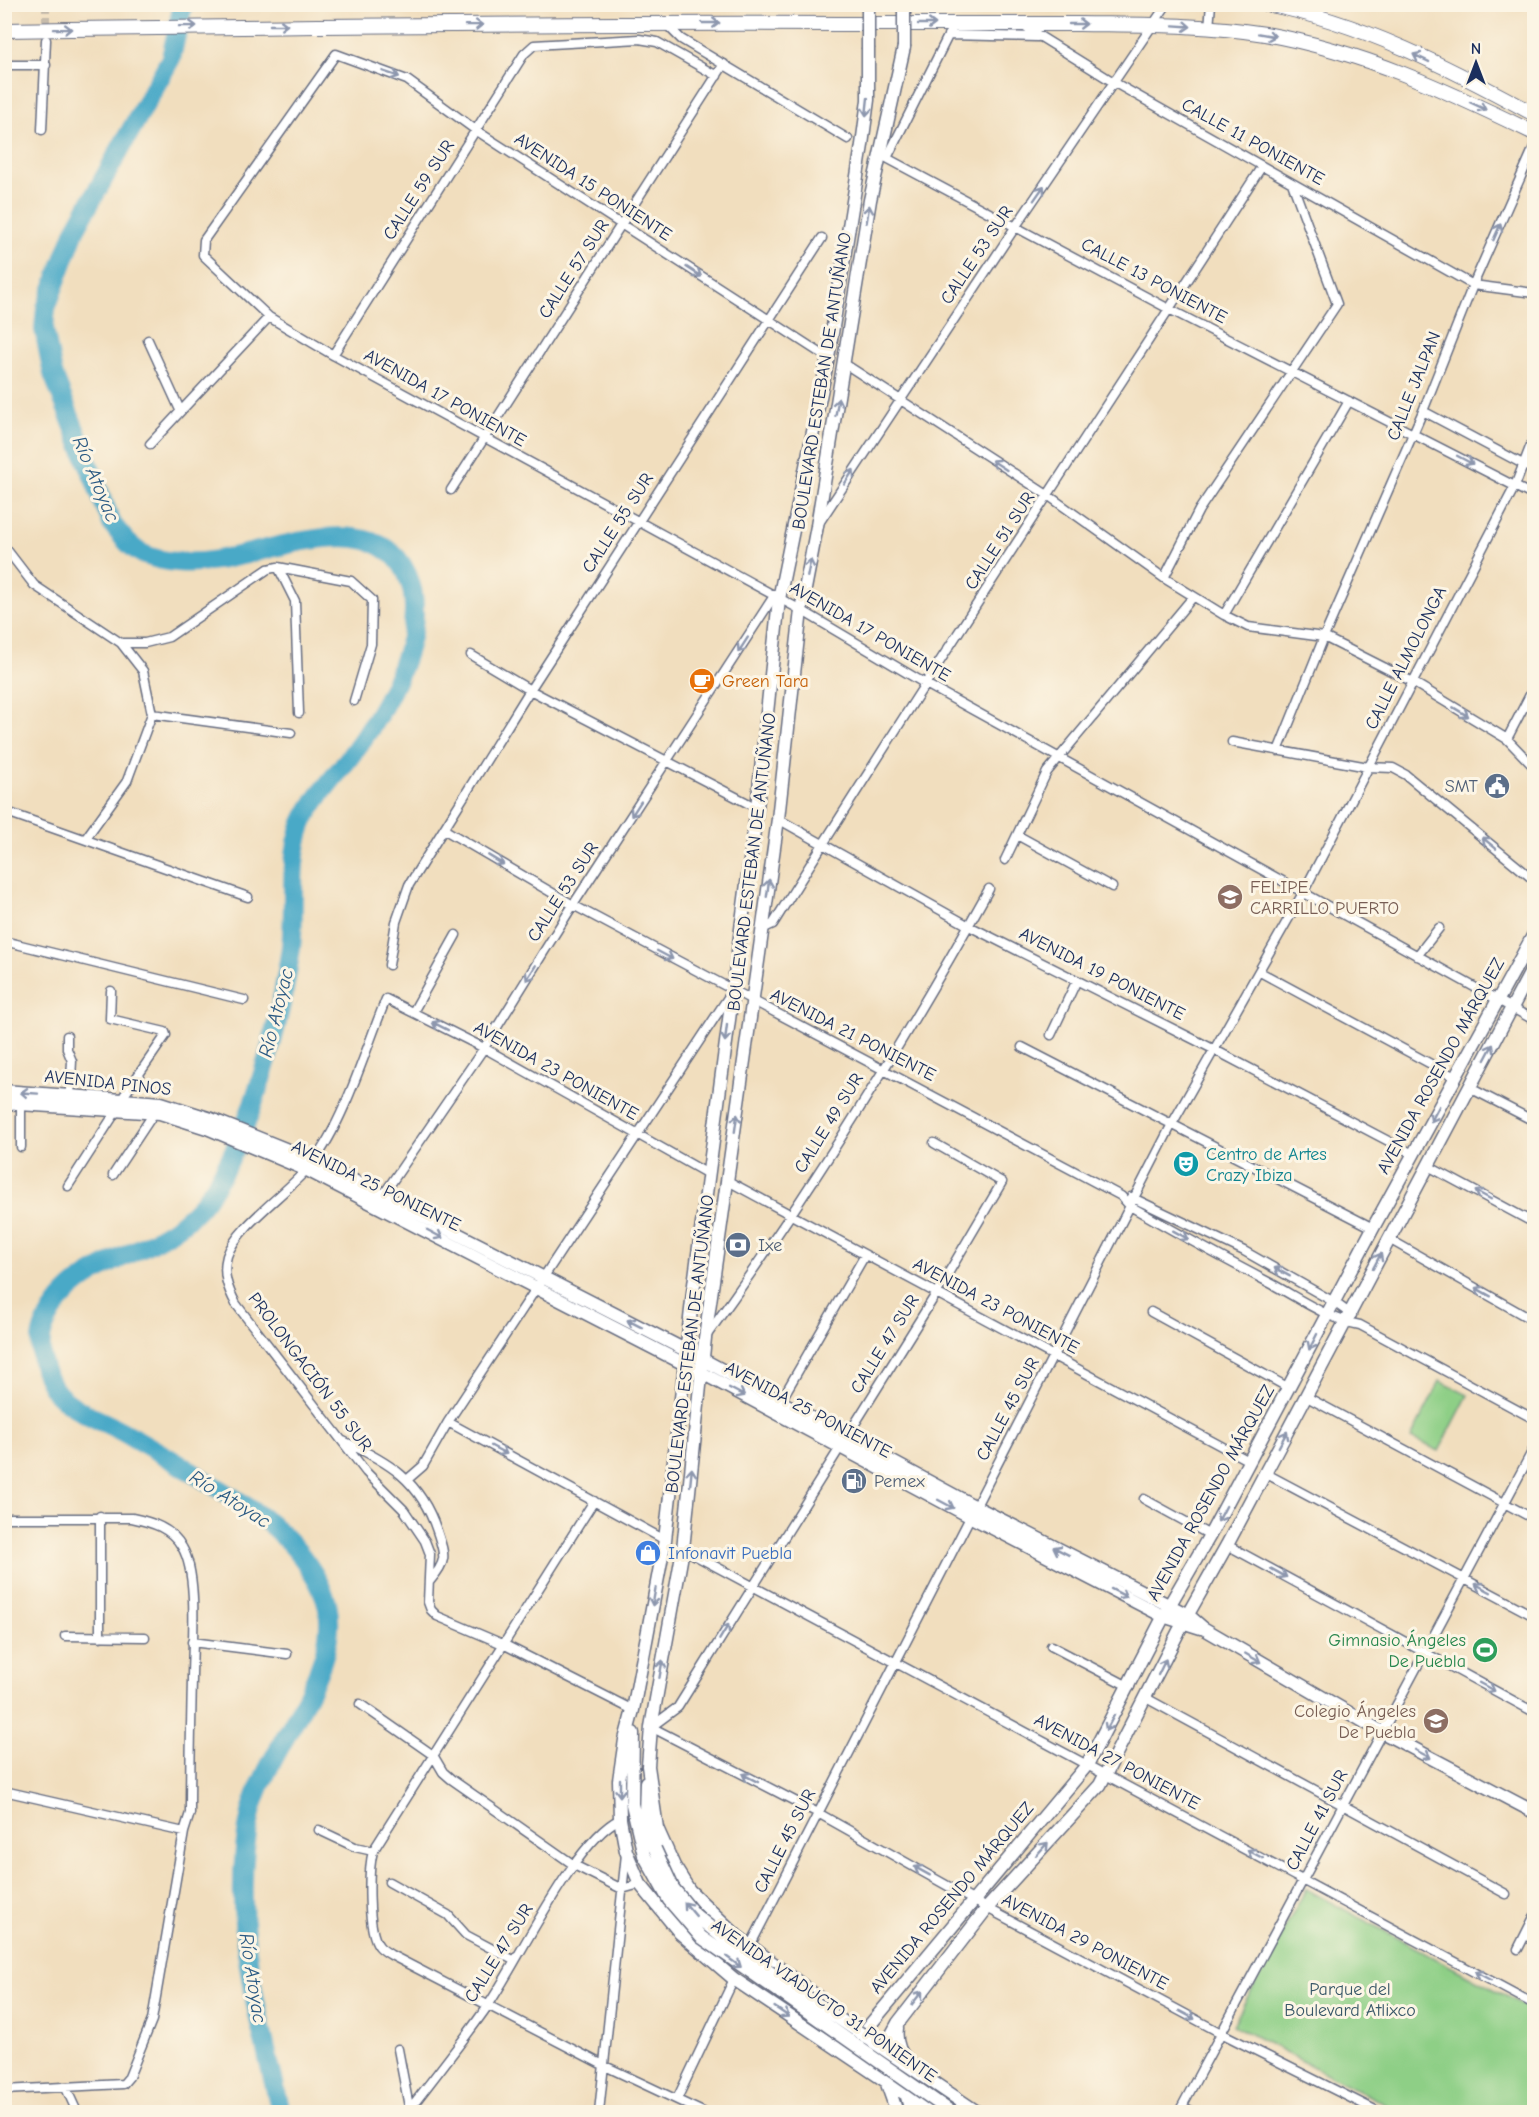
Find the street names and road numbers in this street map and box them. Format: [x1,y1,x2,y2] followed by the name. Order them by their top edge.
[1178,94,1328,190] street label: CALLE 11 PONIENTE
[510,128,676,246] street label: AVENIDA 15 PONIENTE
[379,136,459,244] street label: CALLE 59 SUR
[936,202,1018,308] street label: CALLE 53 SUR
[534,215,614,322] street label: CALLE 57 SUR
[788,231,856,531] street label: BOULEVARD ESTEBAN DE ANTUÑANO
[1077,234,1231,328] street label: CALLE 13 PONIENTE
[1383,328,1445,444] street label: CALLE JALPAN
[360,345,530,451] street label: AVENIDA 17 PONIENTE
[578,469,658,577] street label: CALLE 55 SUR
[961,488,1040,594] street label: CALLE 51 SUR
[786,577,954,687] street label: AVENIDA 17 PONIENTE
[1361,583,1451,733] street label: CALLE ALMOLONGA
[723,712,781,1012] street label: BOULEVARD ESTEBAN DE ANTUÑANO
[523,838,603,946] street label: CALLE 53 SUR
[1016,923,1188,1025] street label: AVENIDA 19 PONIENTE
[1372,953,1509,1178] street label: AVENIDA ROSENDO MÁRQUEZ
[767,984,939,1086] street label: AVENIDA 21 PONIENTE
[470,1017,642,1125] street label: AVENIDA 23 PONIENTE
[44,1066,172,1100] street label: AVENIDA PINOS
[790,1069,868,1177] street label: CALLE 49 SUR
[288,1136,464,1236] street label: AVENIDA 25 PONIENTE
[661,1194,719,1494] street label: BOULEVARD ESTEBAN DE ANTUÑANO
[909,1253,1083,1359] street label: AVENIDA 23 PONIENTE
[243,1288,377,1456] street label: PROLONGACIÓN 55 SUR
[846,1290,924,1397] street label: CALLE 47 SUR
[972,1354,1044,1464] street label: CALLE 45 SUR
[721,1357,895,1463] street label: AVENIDA 25 PONIENTE
[1142,1380,1279,1605] street label: AVENIDA ROSENDO MÁRQUEZ
[1031,1709,1203,1815] street label: AVENIDA 27 PONIENTE
[1282,1766,1353,1874] street label: CALLE 41 SUR
[750,1785,820,1897] street label: CALLE 45 SUR
[865,1797,1039,1998] street label: AVENIDA ROSENDO MÁRQUEZ
[998,1889,1172,1995] street label: AVENIDA 29 PONIENTE
[460,1899,538,2006] street label: CALLE 47 SUR
[707,1915,941,2087] street label: AVENIDA VIADUCTO 31 PONIENTE

